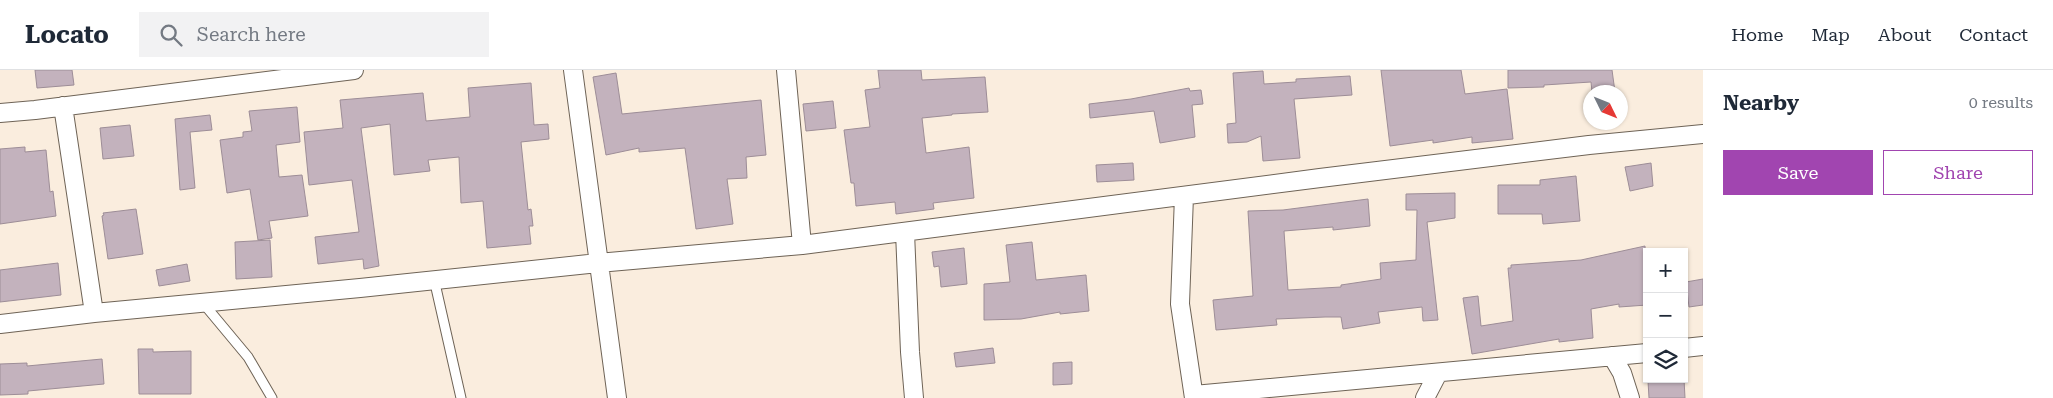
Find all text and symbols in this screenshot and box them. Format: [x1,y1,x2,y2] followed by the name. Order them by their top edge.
[139,12,489,57] search box
[25,21,109,49] text: Locato
[157,21,185,49] icon: search
[197,23,306,46] text: Search here
[1731,24,1783,45] text: Home
[1811,24,1850,45] text: Map
[1878,24,1931,45] text: About
[1959,24,2028,45] text: Contact
[1583,85,1628,130] north arrow
[1723,91,1799,115] text: Nearby
[1969,93,2033,112] text: 0 results
[1723,150,1873,195] button: Save
[1883,150,2033,195] button: Share
[1643,248,1688,383] map controls
[1643,248,1688,293] button: +
[1643,293,1688,338] button: −
[1643,338,1688,383] button: layers

